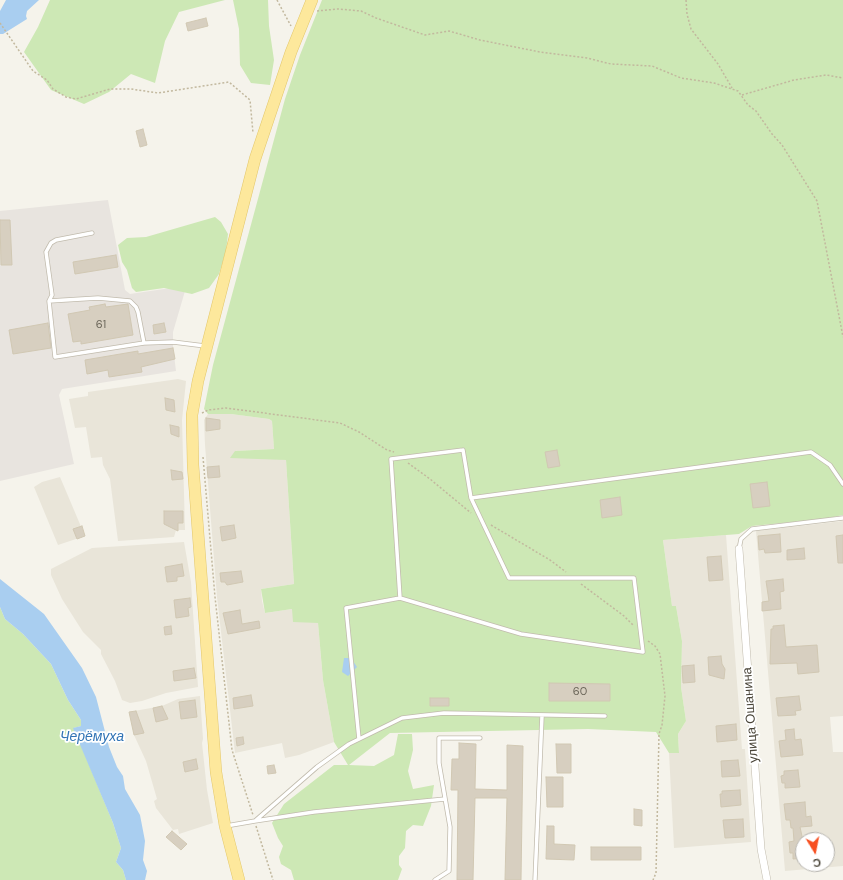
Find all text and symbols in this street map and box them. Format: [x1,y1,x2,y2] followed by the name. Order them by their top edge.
[96,318,106,332] house number: 61
[740,667,762,763] street label: улица Ошанина
[573,685,587,699] house number: 60
[60,729,124,745] water label: Черёмуха
[795,832,835,872] north arrow
[812,855,822,870] text: С

